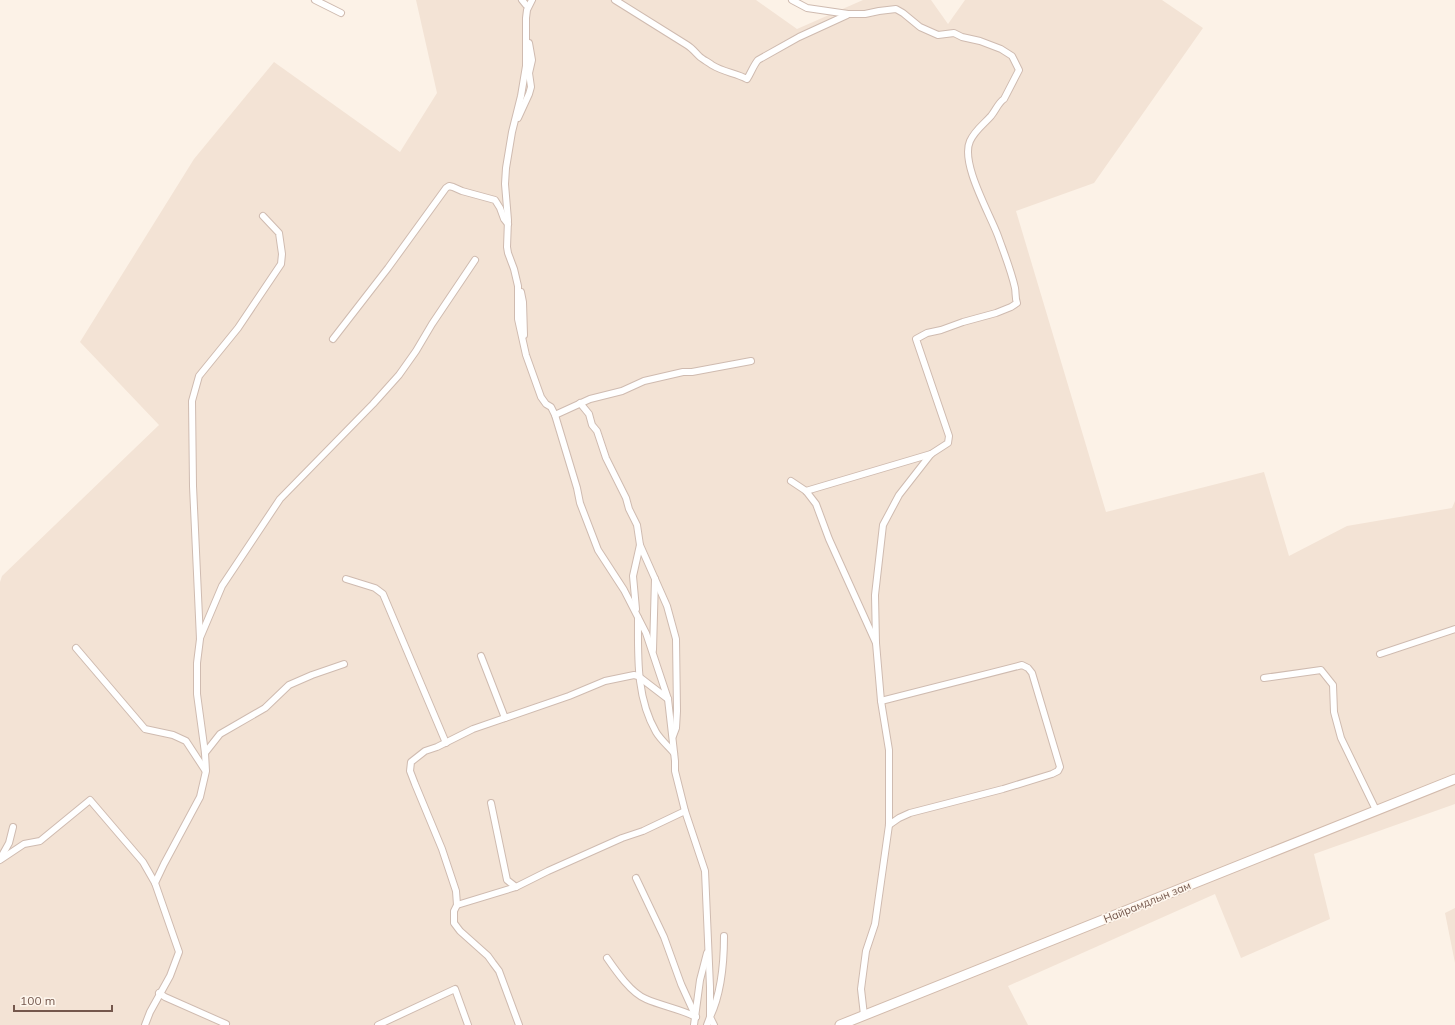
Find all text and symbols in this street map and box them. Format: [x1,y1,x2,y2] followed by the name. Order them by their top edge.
[1101,878,1193,926] street label: Найрамдлын зам
[14,987,112,1013] scale bar
[20,993,55,1008] text: 100 m

